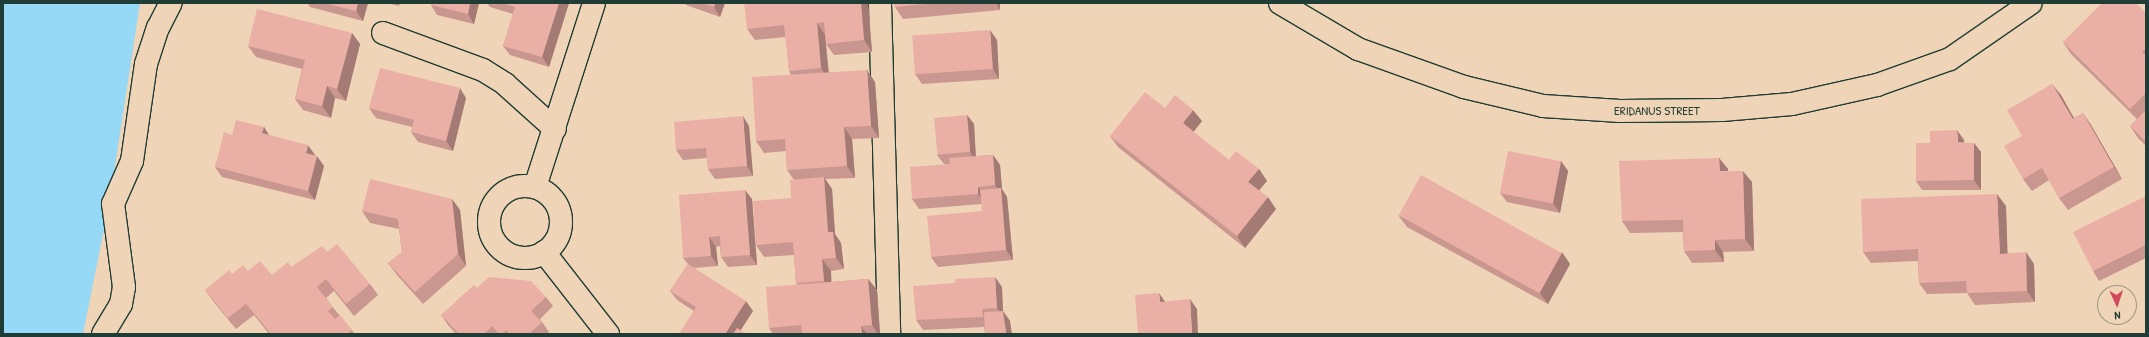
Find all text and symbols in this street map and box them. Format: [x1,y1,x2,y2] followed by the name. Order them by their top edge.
[1614,102,1700,118] street label: ERIDANUS STREET
[2097,285,2137,325] north arrow
[2114,309,2121,323] text: N

